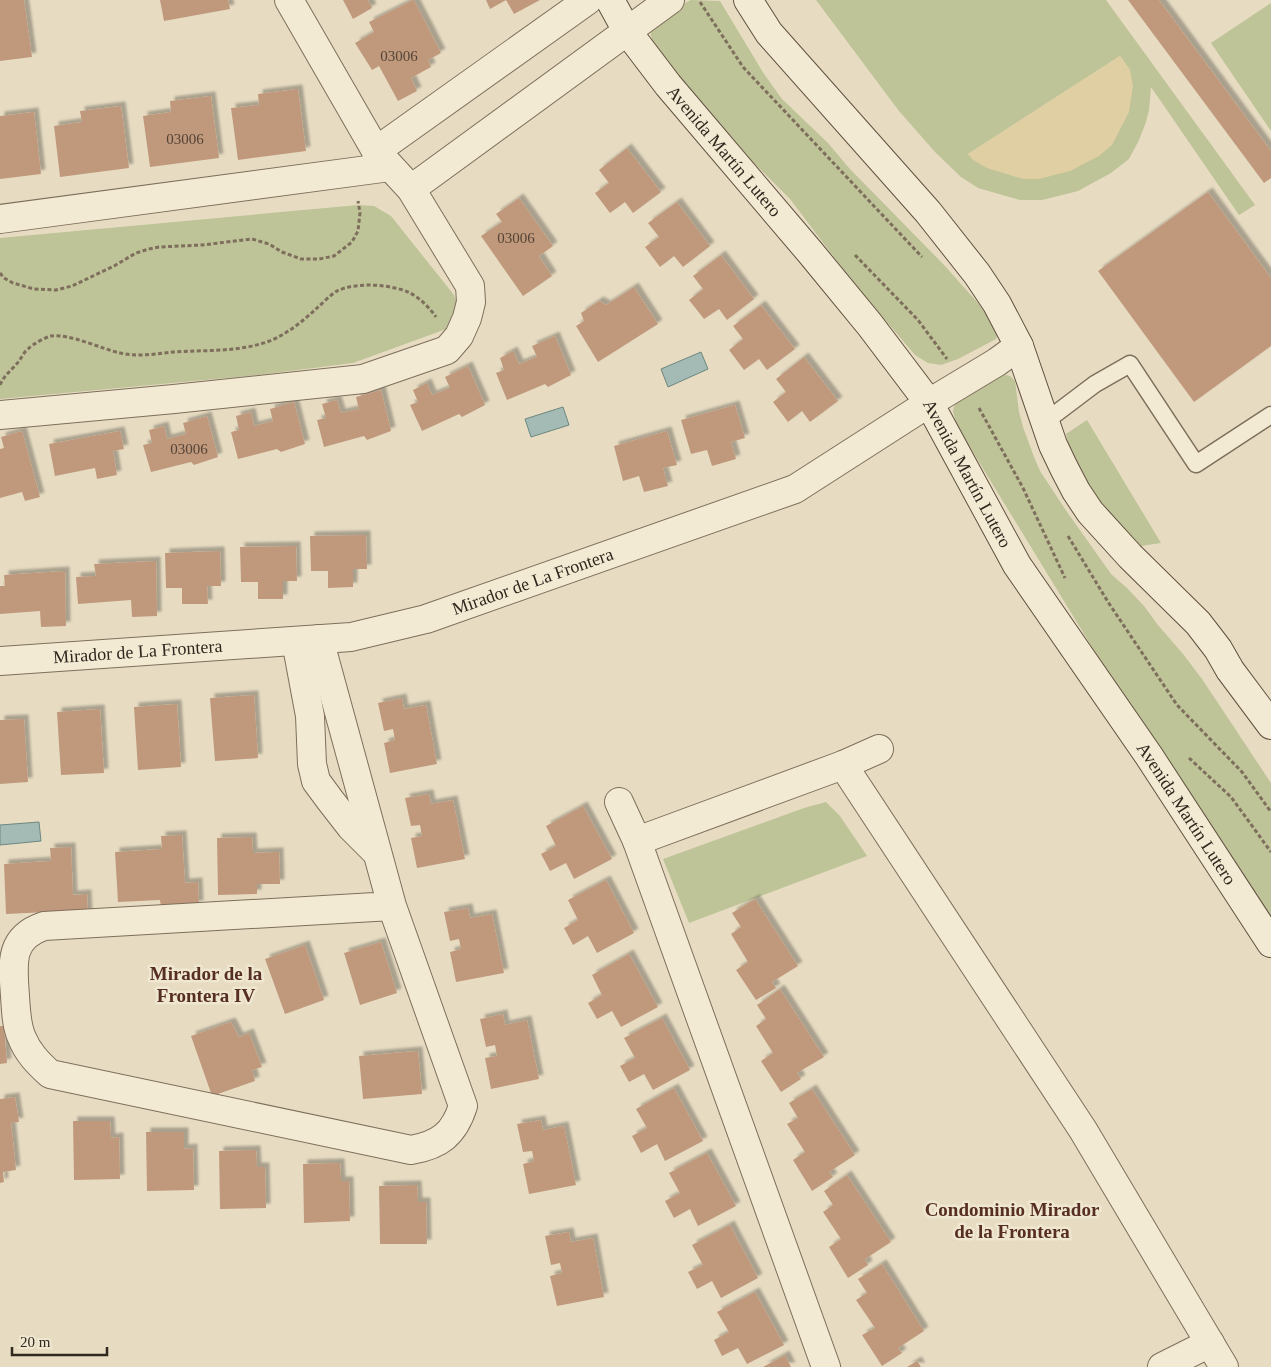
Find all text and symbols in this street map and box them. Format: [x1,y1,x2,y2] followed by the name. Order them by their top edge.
[380,48,418,64] house number: 03006
[663,82,786,221] street label: Avenida Martín Lutero
[166,131,204,147] house number: 03006
[497,230,535,246] house number: 03006
[919,396,1016,551] street label: Avenida Martín Lutero
[170,441,208,457] house number: 03006
[449,544,616,619] street label: Mirador de La Frontera
[52,636,223,667] street label: Mirador de La Frontera
[1133,739,1240,889] street label: Avenida Martín Lutero
[150,963,263,1006] district label: Mirador de la Frontera IV
[925,1199,1100,1242] district label: Condominio Mirador de la Frontera
[12,1324,108,1356] scale bar
[20,1334,51,1350] text: 20 m

